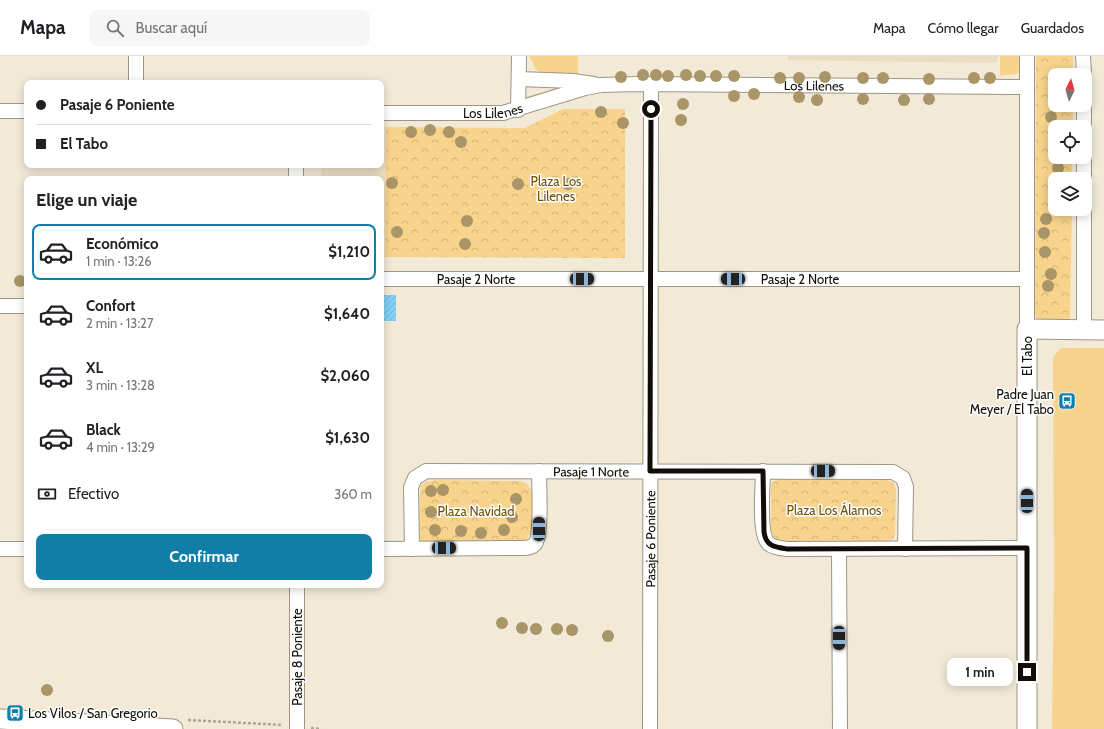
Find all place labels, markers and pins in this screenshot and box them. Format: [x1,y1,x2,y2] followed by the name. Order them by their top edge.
[970,386,1054,417] place label: Padre Juan Meyer / El Tabo
[1057,391,1077,411] bus stop icon: Padre Juan Meyer / El Tabo
[5,703,25,723] bus stop icon: Los Vilos / San Gregorio
[28,705,158,721] place label: Los Vilos / San Gregorio

